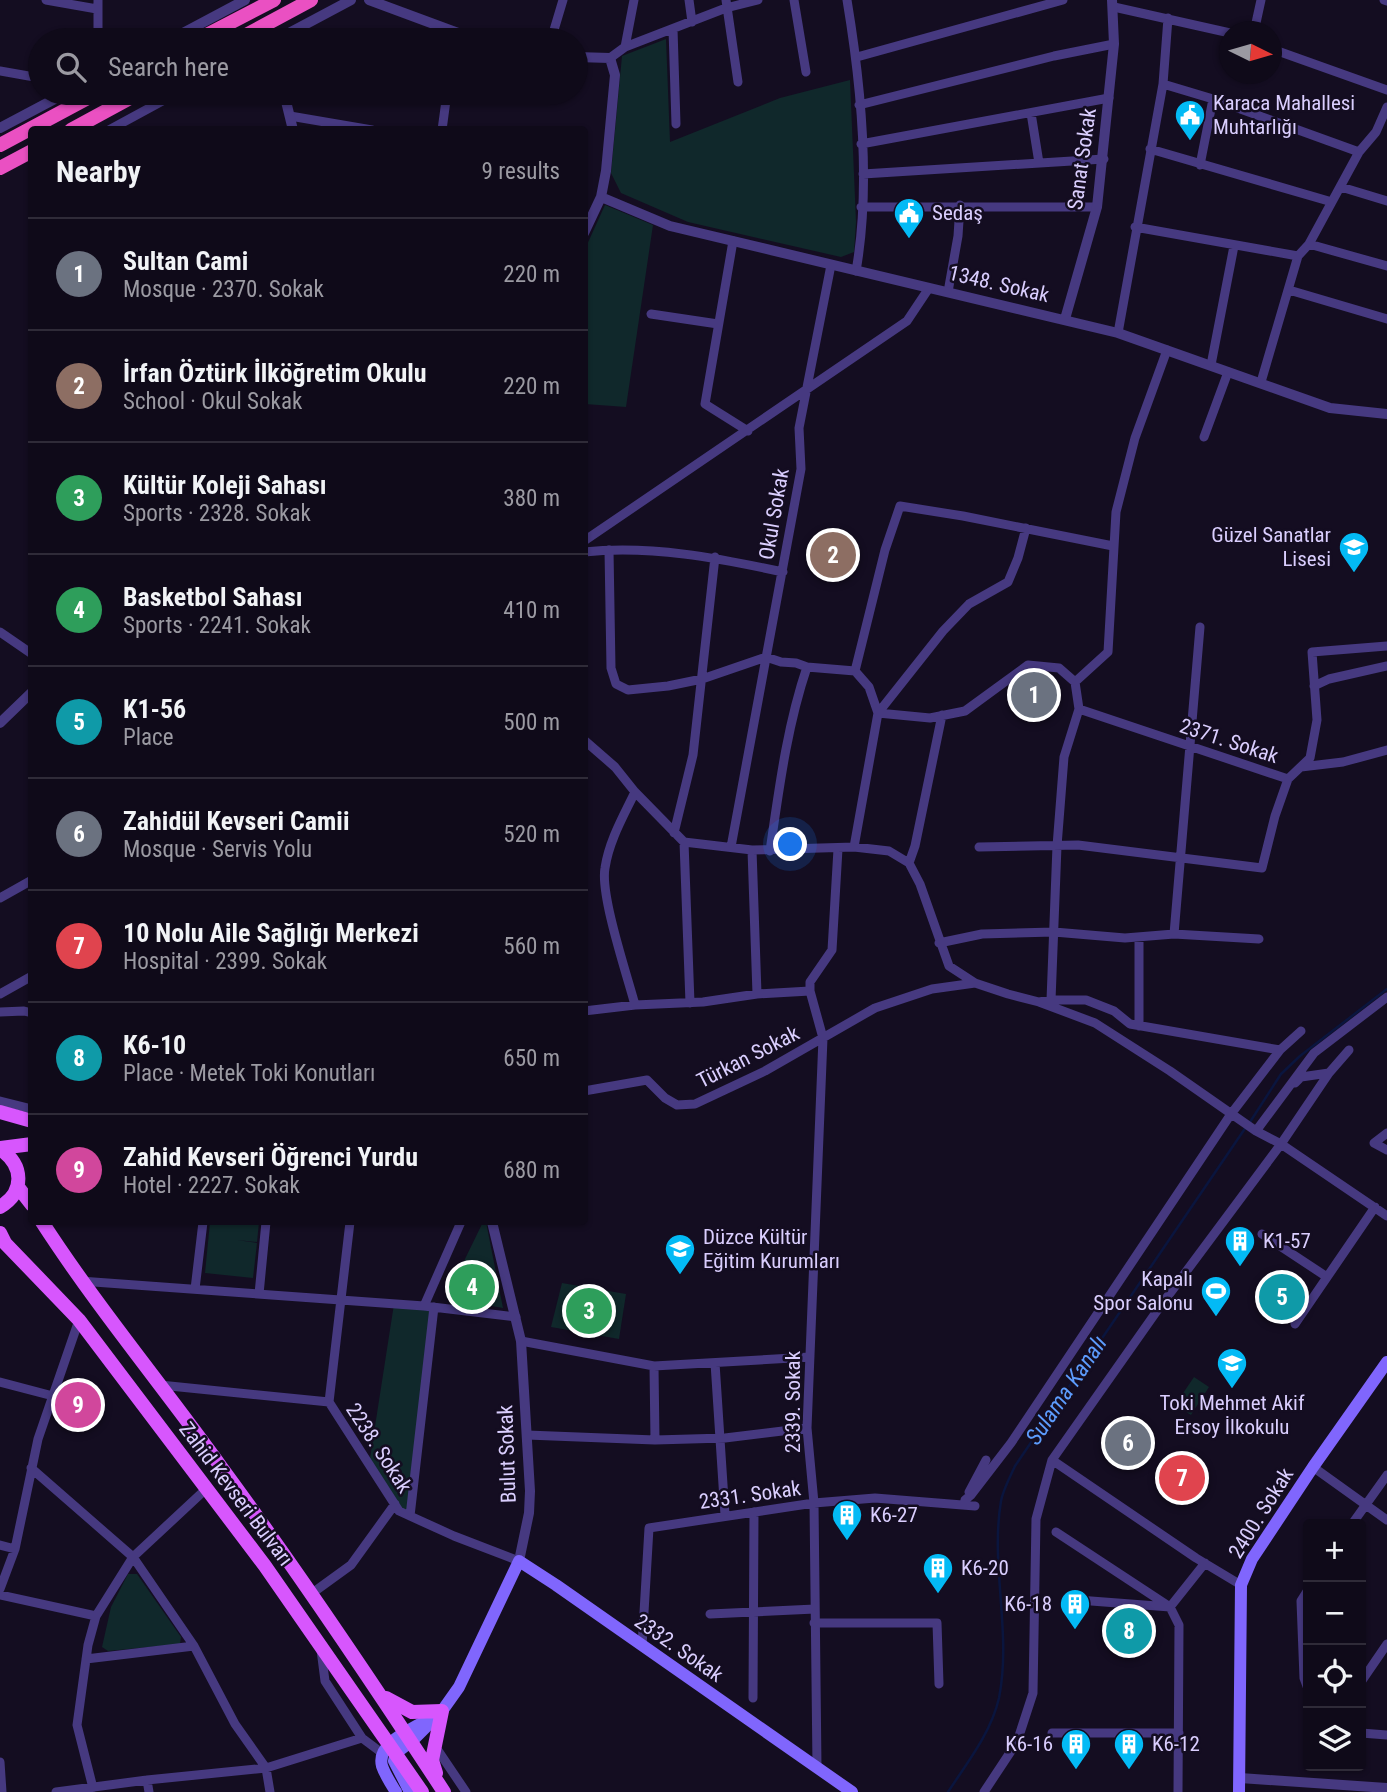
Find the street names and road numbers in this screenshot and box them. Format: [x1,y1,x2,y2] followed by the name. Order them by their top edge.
[1063,106,1101,211] street label: Sanat Sokak
[946,261,1052,307] street label: 1348. Sokak
[754,466,794,562] street label: Okul Sokak
[1177,714,1282,768] street label: 2371. Sokak
[693,1021,804,1093] street label: Türkan Sokak
[781,1350,805,1453] street label: 2339. Sokak
[341,1399,417,1498] street label: 2238. Sokak
[493,1404,521,1503] street label: Bulut Sokak
[174,1418,298,1570] street label: Zahid Kevseri Bulvarı
[1224,1463,1299,1563] street label: 2400. Sokak
[698,1476,803,1514] street label: 2331. Sokak
[630,1609,728,1687] street label: 2332. Sokak

